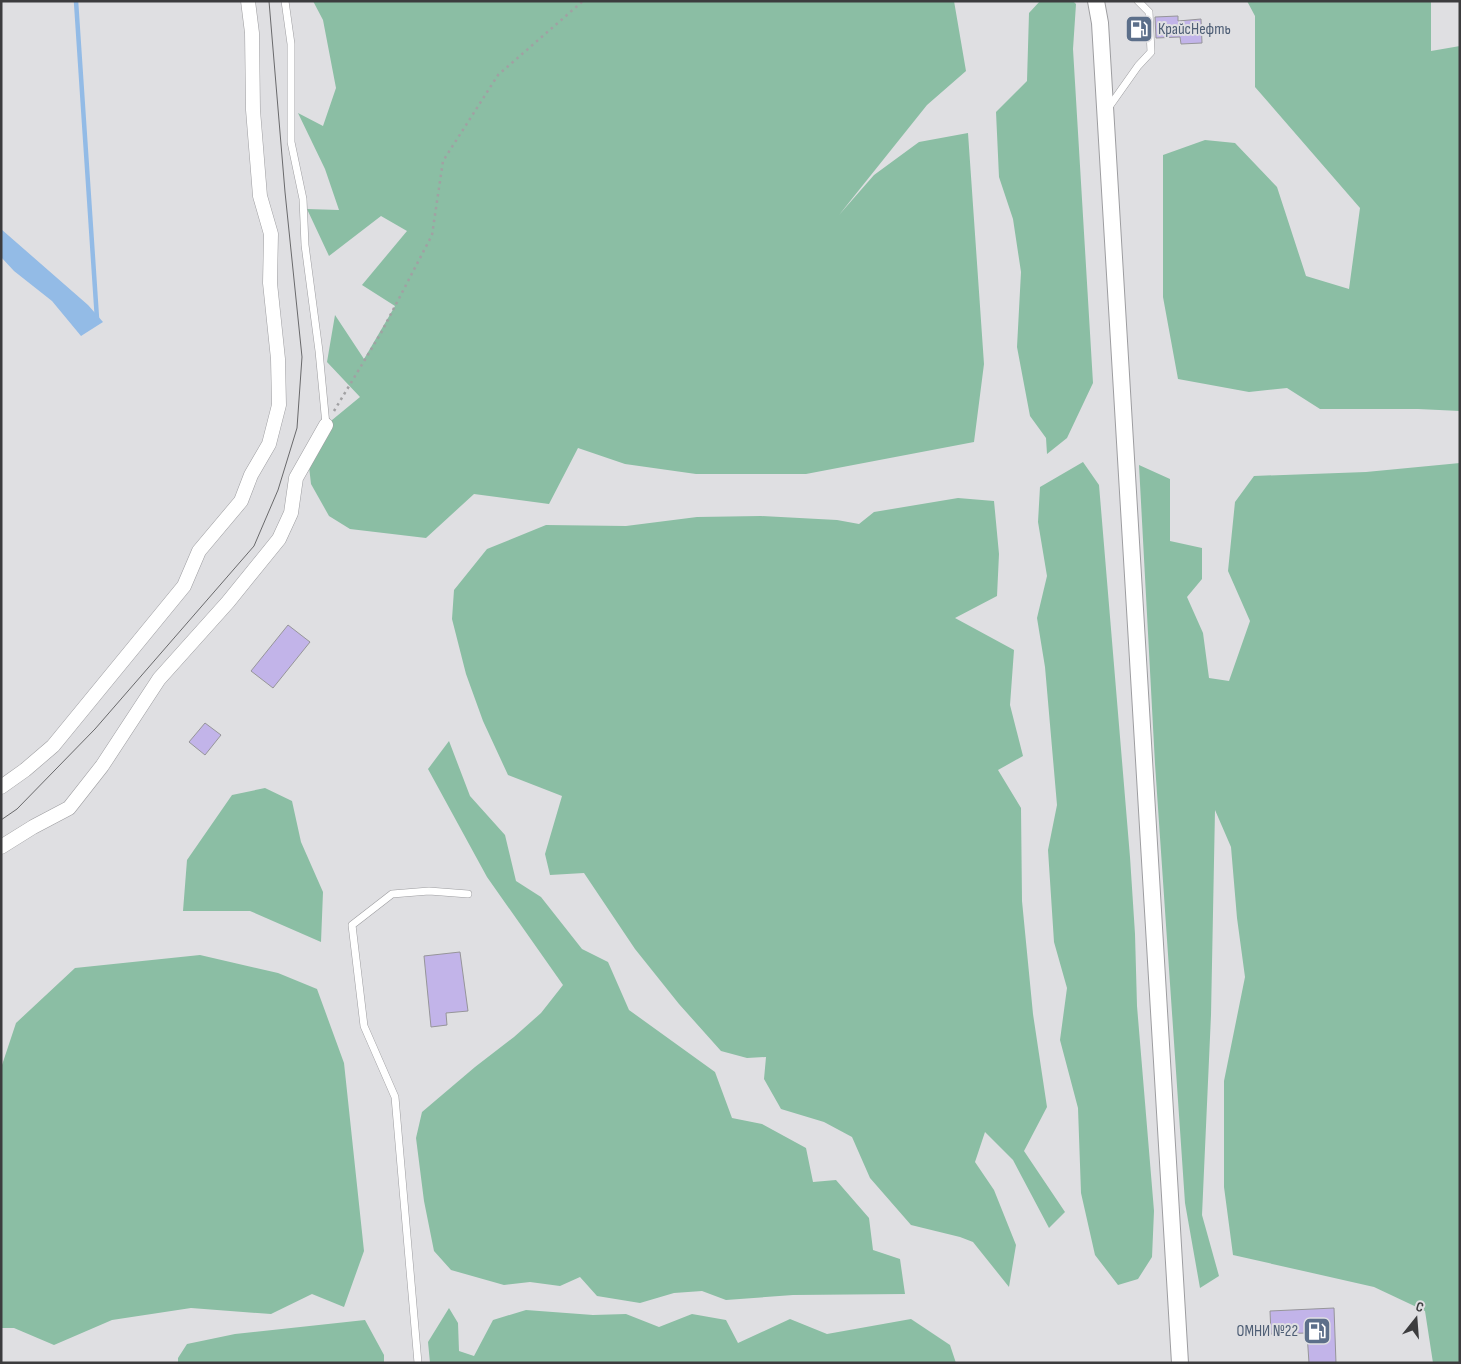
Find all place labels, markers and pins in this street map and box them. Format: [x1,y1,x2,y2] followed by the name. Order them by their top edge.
[1124,14,1154,44] fuel station icon: КрайсНефть
[1158,20,1231,39] place label: КрайсНефть
[1302,1316,1332,1346] fuel station icon: ОМНИ №22
[1237,1322,1298,1341] place label: ОМНИ №22

